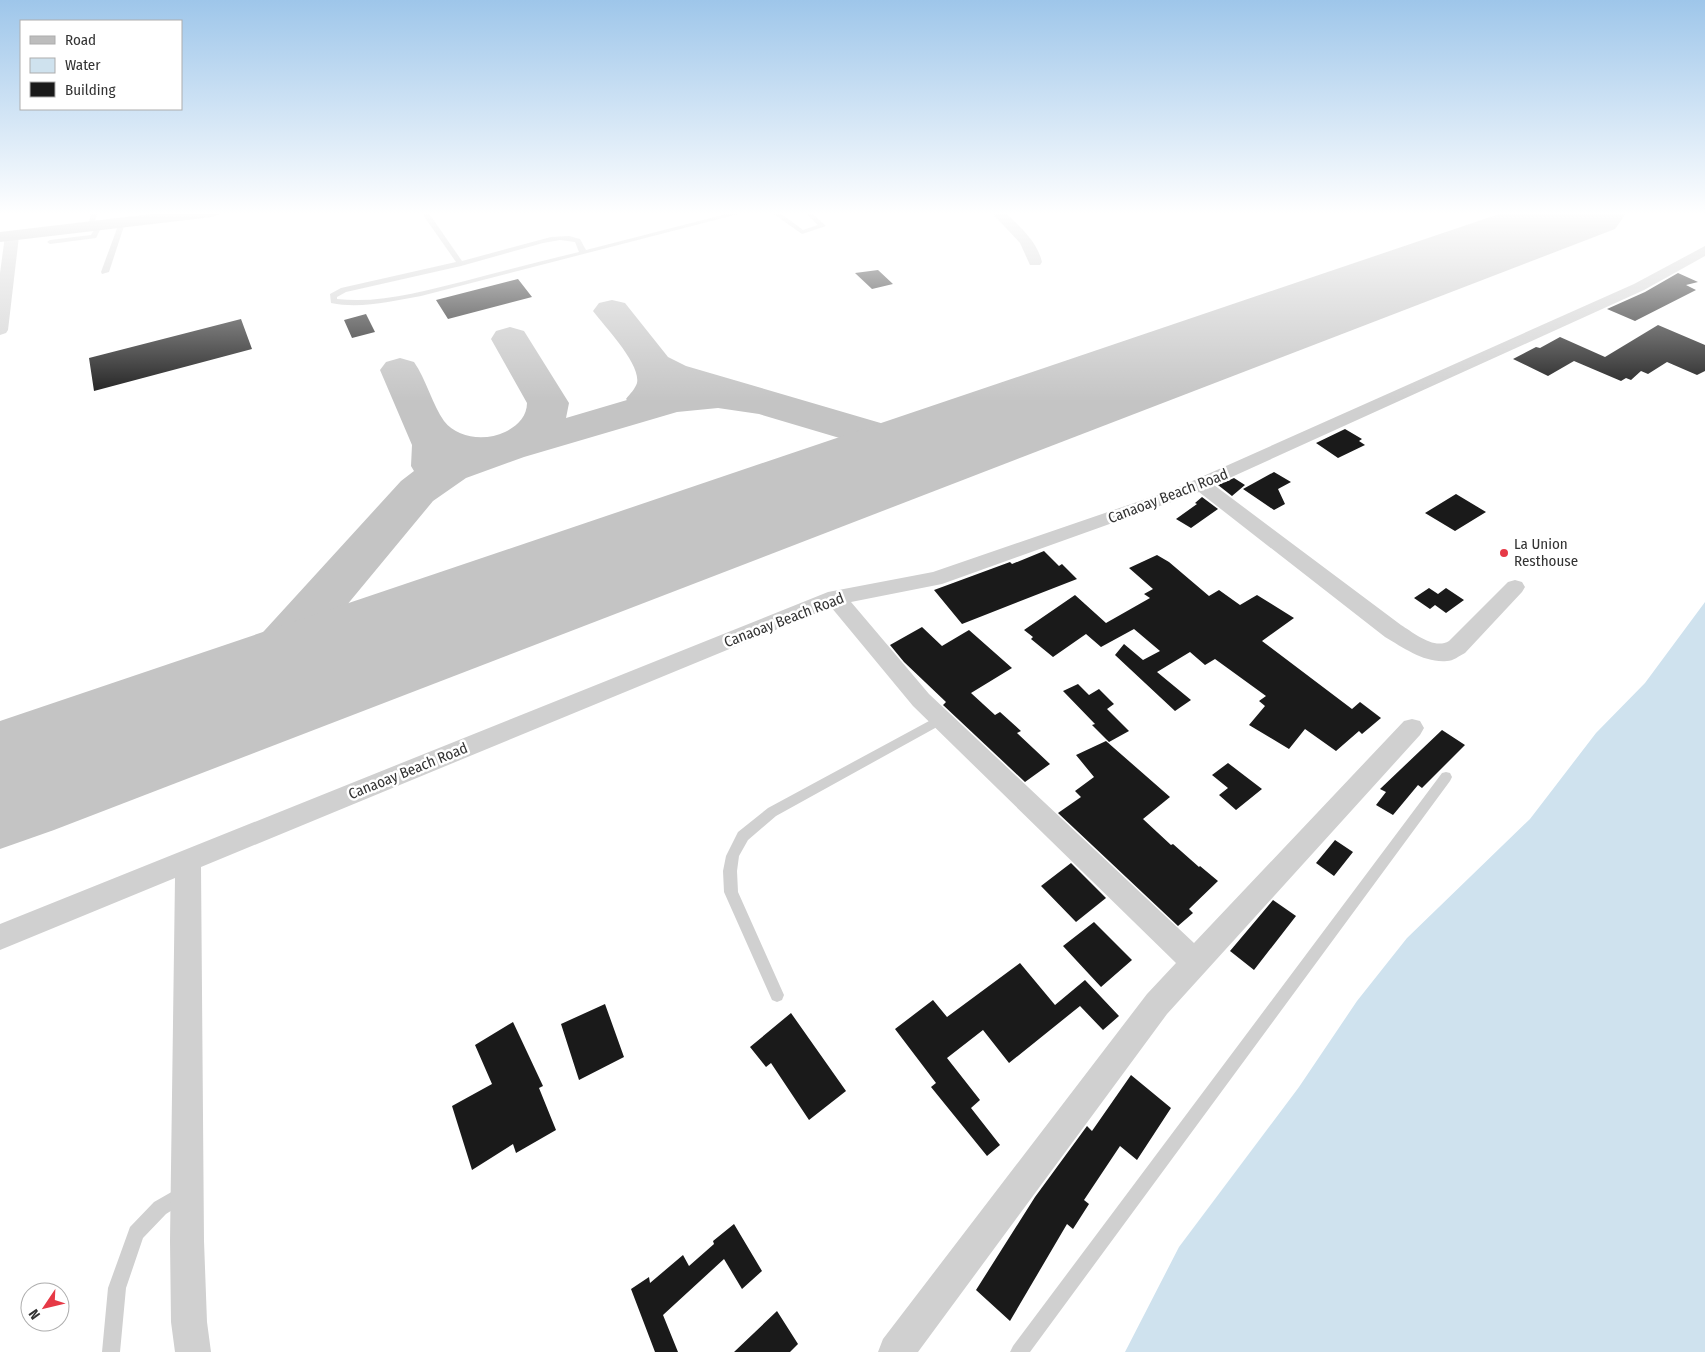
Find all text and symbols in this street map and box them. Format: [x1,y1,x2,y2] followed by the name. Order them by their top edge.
[20,20,182,110] legend
[65,31,96,49] text: Road
[65,56,101,74] text: Water
[65,81,116,99] text: Building
[1106,465,1230,527] street label: Canaoay Beach Road
[1514,535,1578,570] place label: La Union Resthouse
[1498,547,1510,559] marker: La Union Resthouse
[722,589,846,651] street label: Canaoay Beach Road
[346,739,470,803] street label: Canaoay Beach Road
[20,1282,70,1332] north arrow
[25,1306,44,1322] text: N

